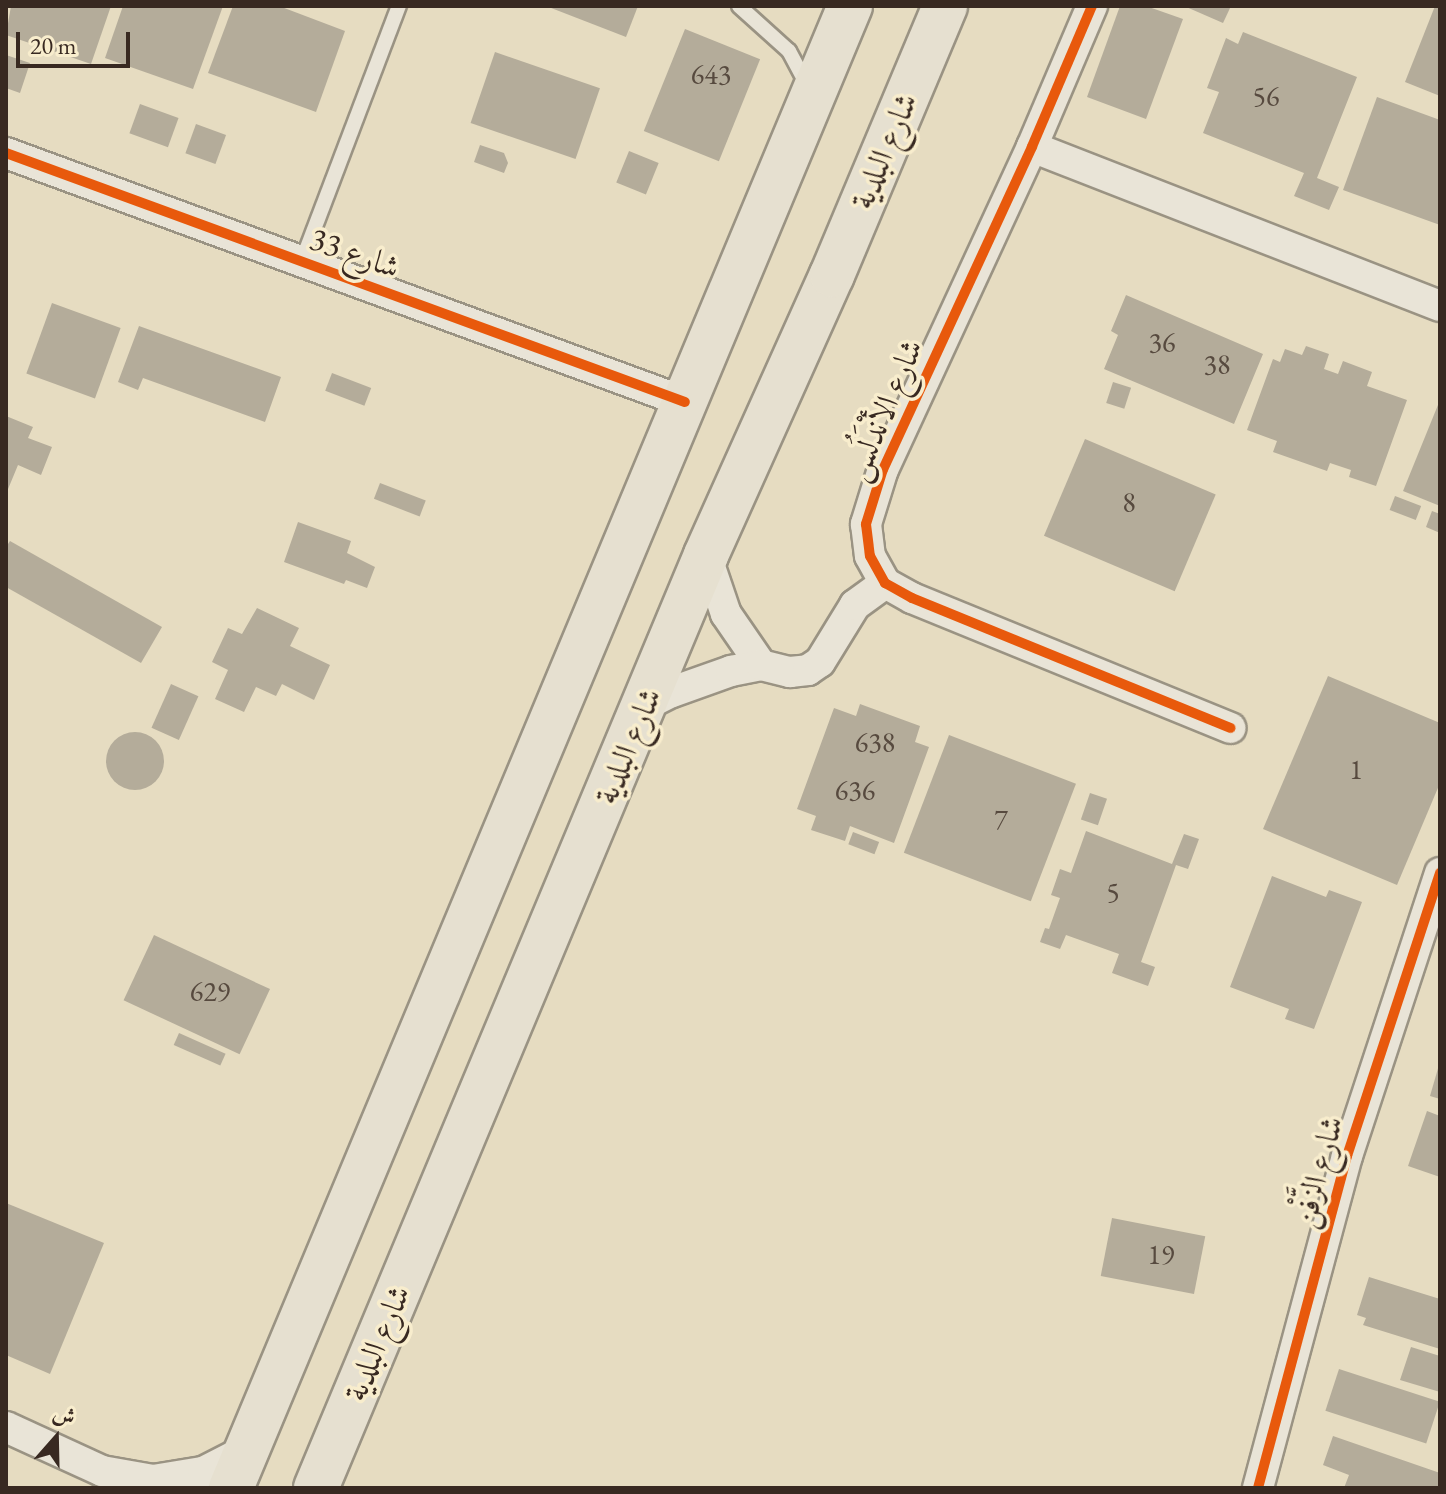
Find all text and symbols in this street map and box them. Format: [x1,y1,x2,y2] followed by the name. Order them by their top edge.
[20,16,134,66] scale bar
[30,30,77,61] text: 20 m
[691,57,731,91] house number: 643
[1253,79,1279,113] house number: 56
[842,87,926,215] street label: شارع البلدية
[305,219,405,287] street label: شارع 33
[1149,325,1175,359] house number: 36
[837,333,931,487] street label: شارع الأنْدَلُس
[1204,347,1230,381] house number: 38
[1122,485,1136,519] house number: 8
[586,682,670,810] street label: شارع البلدية
[855,725,895,759] house number: 638
[1349,752,1363,786] house number: 1
[835,773,875,807] house number: 636
[994,802,1008,836] house number: 7
[1106,875,1120,909] house number: 5
[190,974,230,1008] house number: 629
[1285,1112,1351,1232] street label: شارع الزَّفْن
[1148,1237,1174,1271] house number: 19
[335,1279,419,1407] street label: شارع البلدية
[16,1398,96,1478] north arrow
[49,1398,80,1432] text: ش

